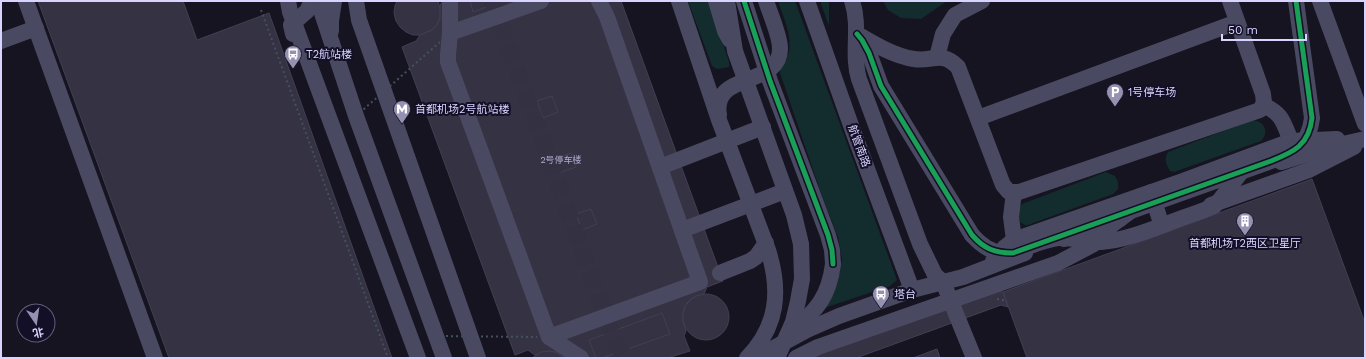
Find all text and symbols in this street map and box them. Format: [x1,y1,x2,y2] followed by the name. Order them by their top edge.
[1222,16,1306,42] scale bar
[1228,23,1258,37] text: 50 m
[283,44,303,69] bus stop icon: T2航站楼
[306,48,352,61] place label: T2航站楼
[1105,82,1125,107] parking icon: 1号停车场
[1128,86,1176,99] place label: 1号停车场
[392,99,412,124] metro station icon: 首都机场2号航站楼
[415,103,509,116] place label: 首都机场2号航站楼
[845,123,873,169] street label: 航管南路
[540,155,582,165] house number: 2号停车楼
[1235,211,1255,236] building icon: 首都机场T2西区卫星厅
[1189,237,1301,250] place label: 首都机场T2西区卫星厅
[871,284,891,309] bus stop icon: 塔台
[894,288,916,301] place label: 塔台
[16,303,56,343] north arrow
[31,325,45,340] text: 北

